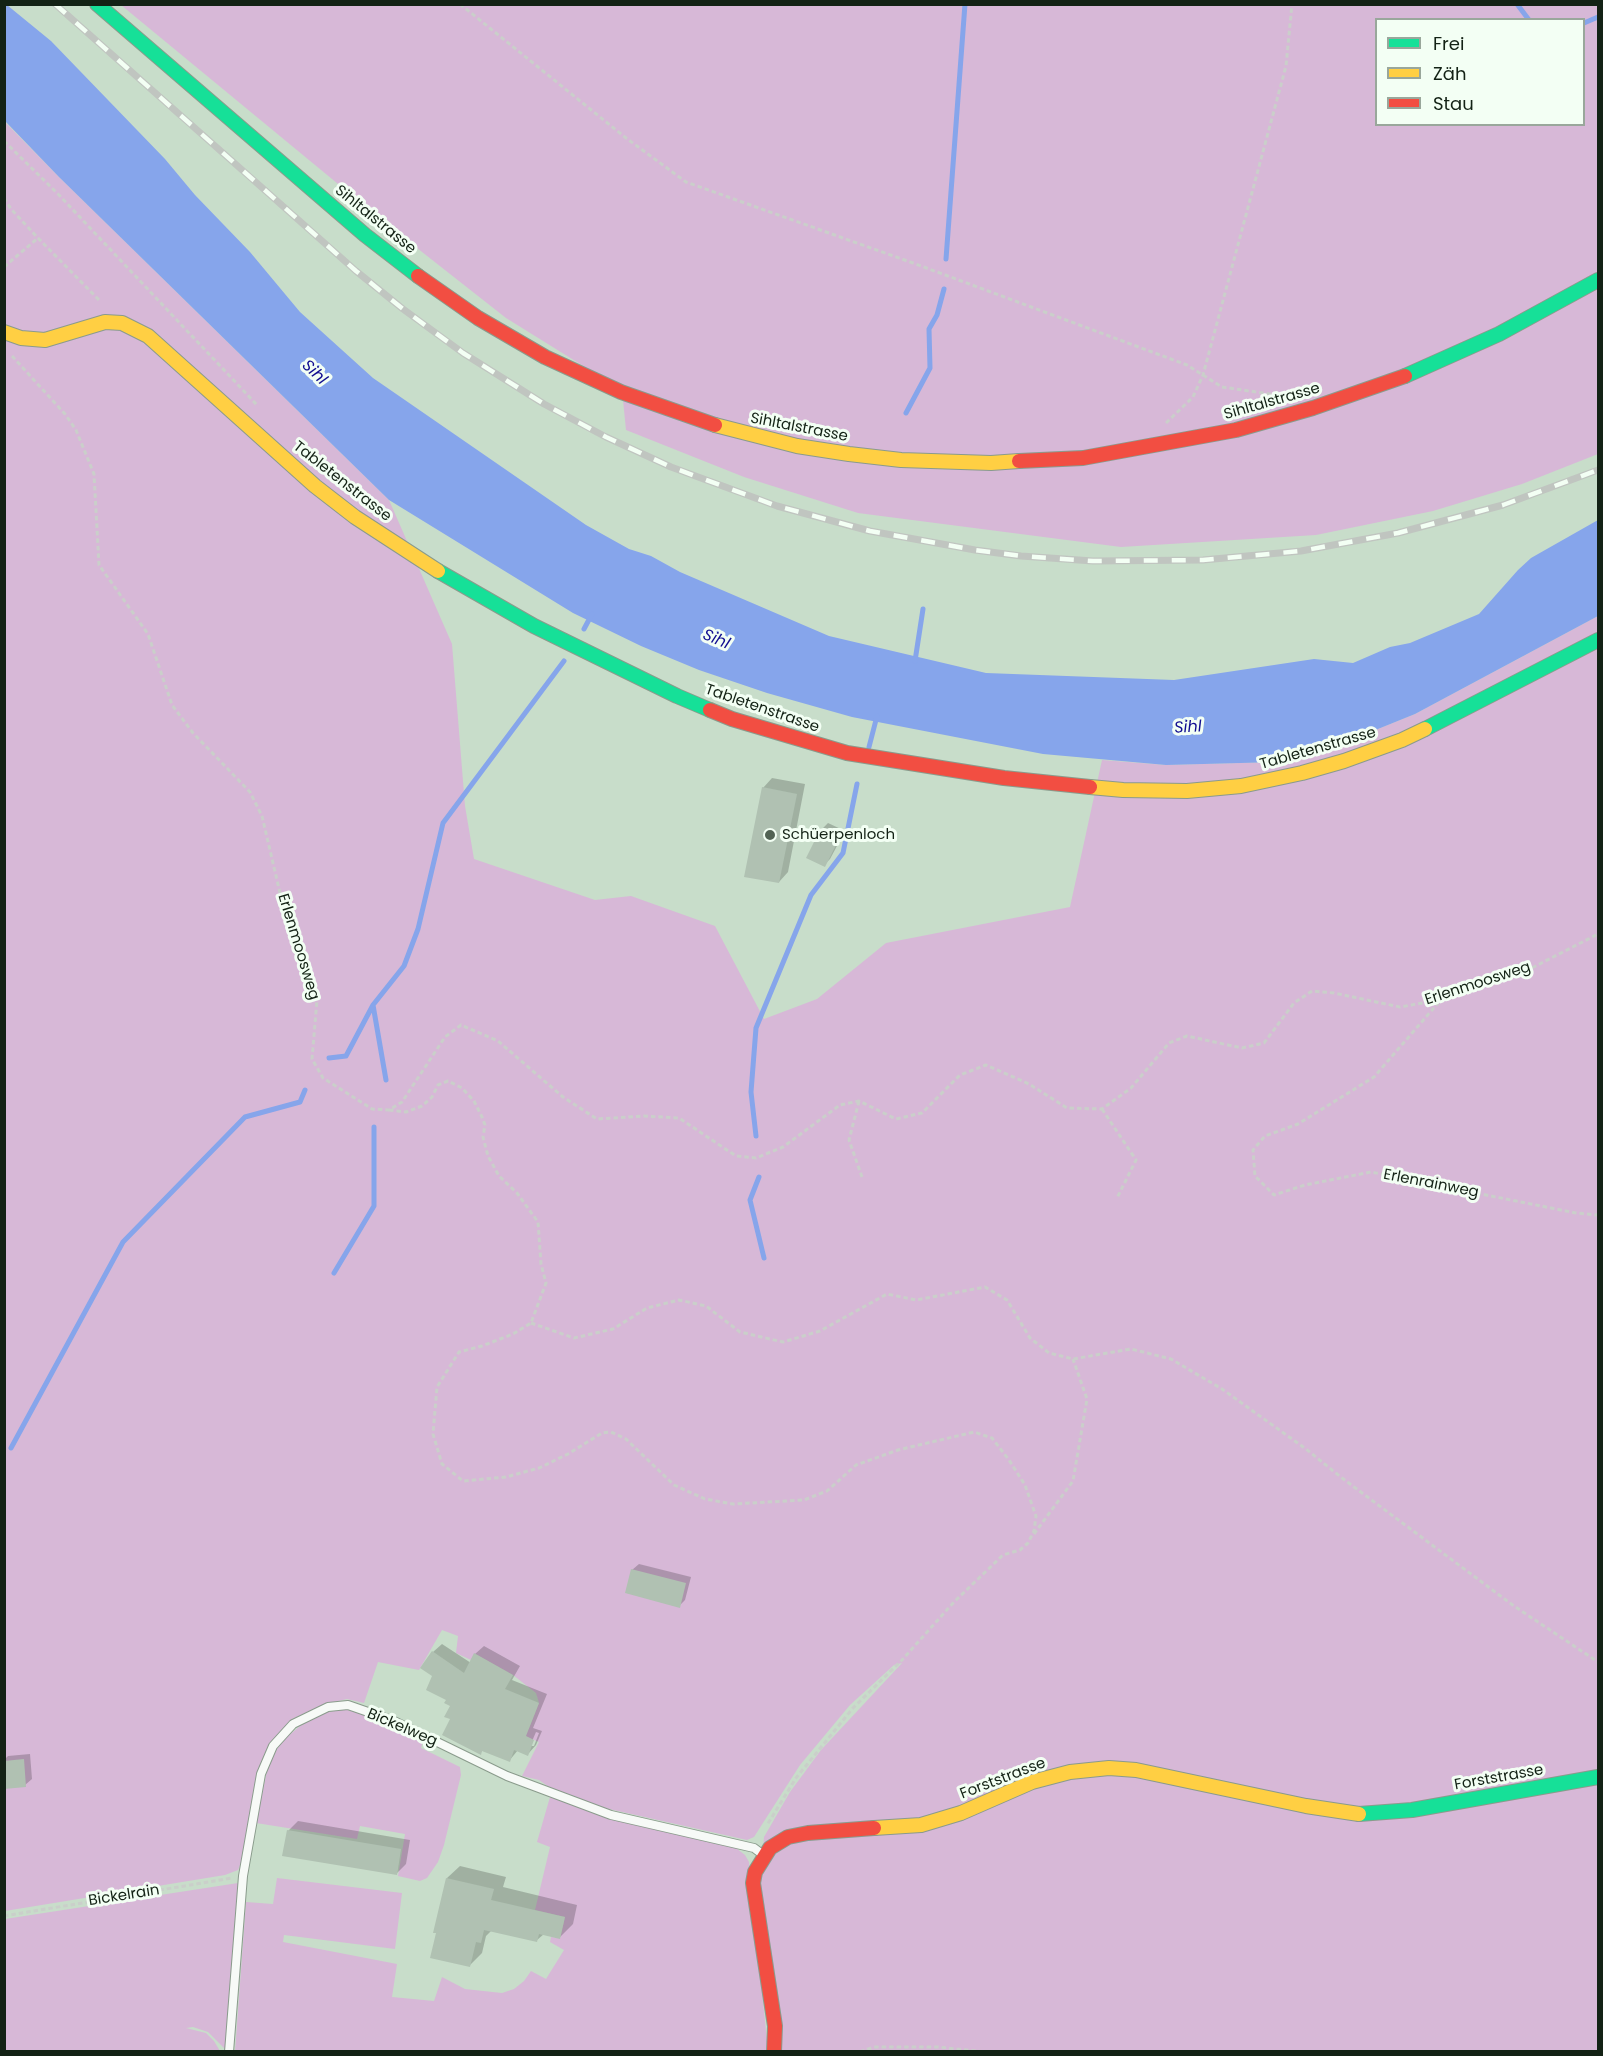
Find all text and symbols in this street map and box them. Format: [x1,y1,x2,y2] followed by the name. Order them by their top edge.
[1375,18,1585,126] legend
[1433,31,1464,56] text: Frei
[1433,61,1466,86] text: Zäh
[1433,91,1474,116] text: Stau
[331,182,419,258] street label: Sihltalstrasse
[297,357,331,389] water label: Sihl
[1222,380,1322,424] street label: Sihltalstrasse
[749,410,849,446] street label: Sihltalstrasse
[289,438,395,526] street label: Tabletenstrasse
[700,626,732,654] water label: Sihl
[702,681,822,737] street label: Tabletenstrasse
[1174,718,1202,738] water label: Sihl
[1258,724,1378,774] street label: Tabletenstrasse
[782,826,895,844] place label: Schüerpenloch
[763,828,777,842] marker: Schüerpenloch
[273,892,323,1002] street label: Erlenmoosweg
[1423,958,1533,1010] street label: Erlenmoosweg
[1382,1166,1480,1202] street label: Erlenrainweg
[364,1705,440,1751] street label: Bickelweg
[958,1754,1048,1804] street label: Forststrasse
[1453,1761,1545,1795] street label: Forststrasse
[87,1882,161,1910] street label: Bickelrain

